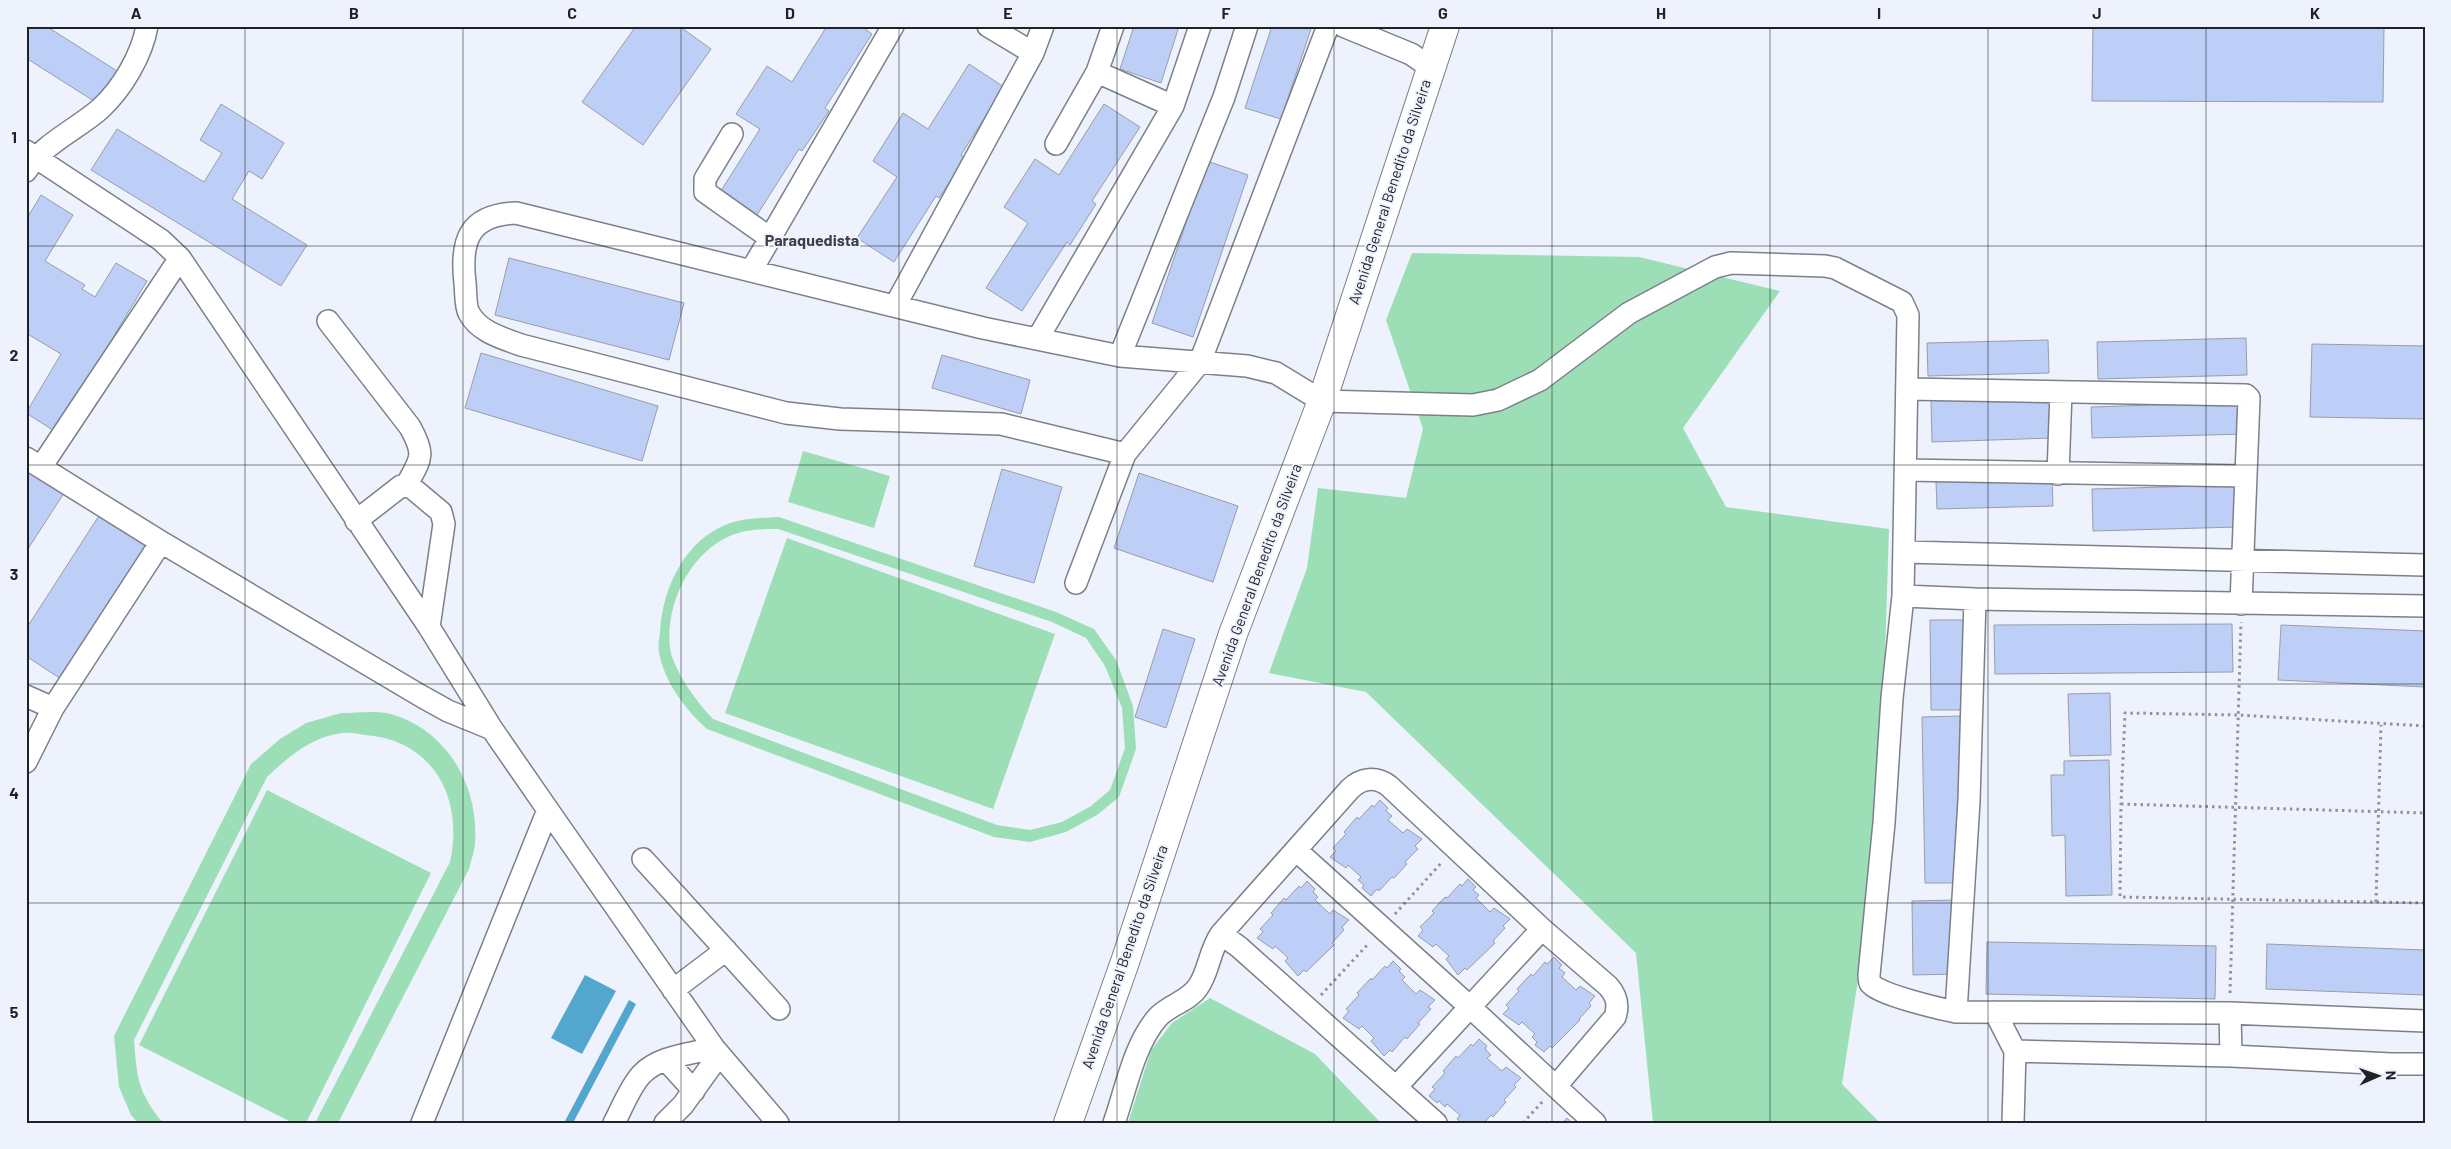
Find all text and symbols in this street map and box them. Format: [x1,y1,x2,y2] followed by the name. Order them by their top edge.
[131,3,142,22] text: A
[349,3,359,22] text: B
[567,3,577,22] text: C
[785,3,795,22] text: D
[1003,3,1013,22] text: E
[1222,3,1231,22] text: F
[1438,3,1448,22] text: G
[1656,3,1666,22] text: H
[1877,3,1881,22] text: I
[2092,3,2102,22] text: J
[2310,3,2320,22] text: K
[1344,77,1434,306] street label: Avenida General Benedito da Silveira
[11,127,17,146] text: 1
[765,230,859,249] district label: Paraquedista
[10,345,19,364] text: 2
[1207,461,1305,688] street label: Avenida General Benedito da Silveira
[10,564,18,583] text: 3
[9,783,19,802] text: 4
[1077,842,1171,1071] street label: Avenida General Benedito da Silveira
[10,1002,19,1021] text: 5
[2354,1052,2404,1102] north arrow
[2383,1071,2400,1080] text: N

